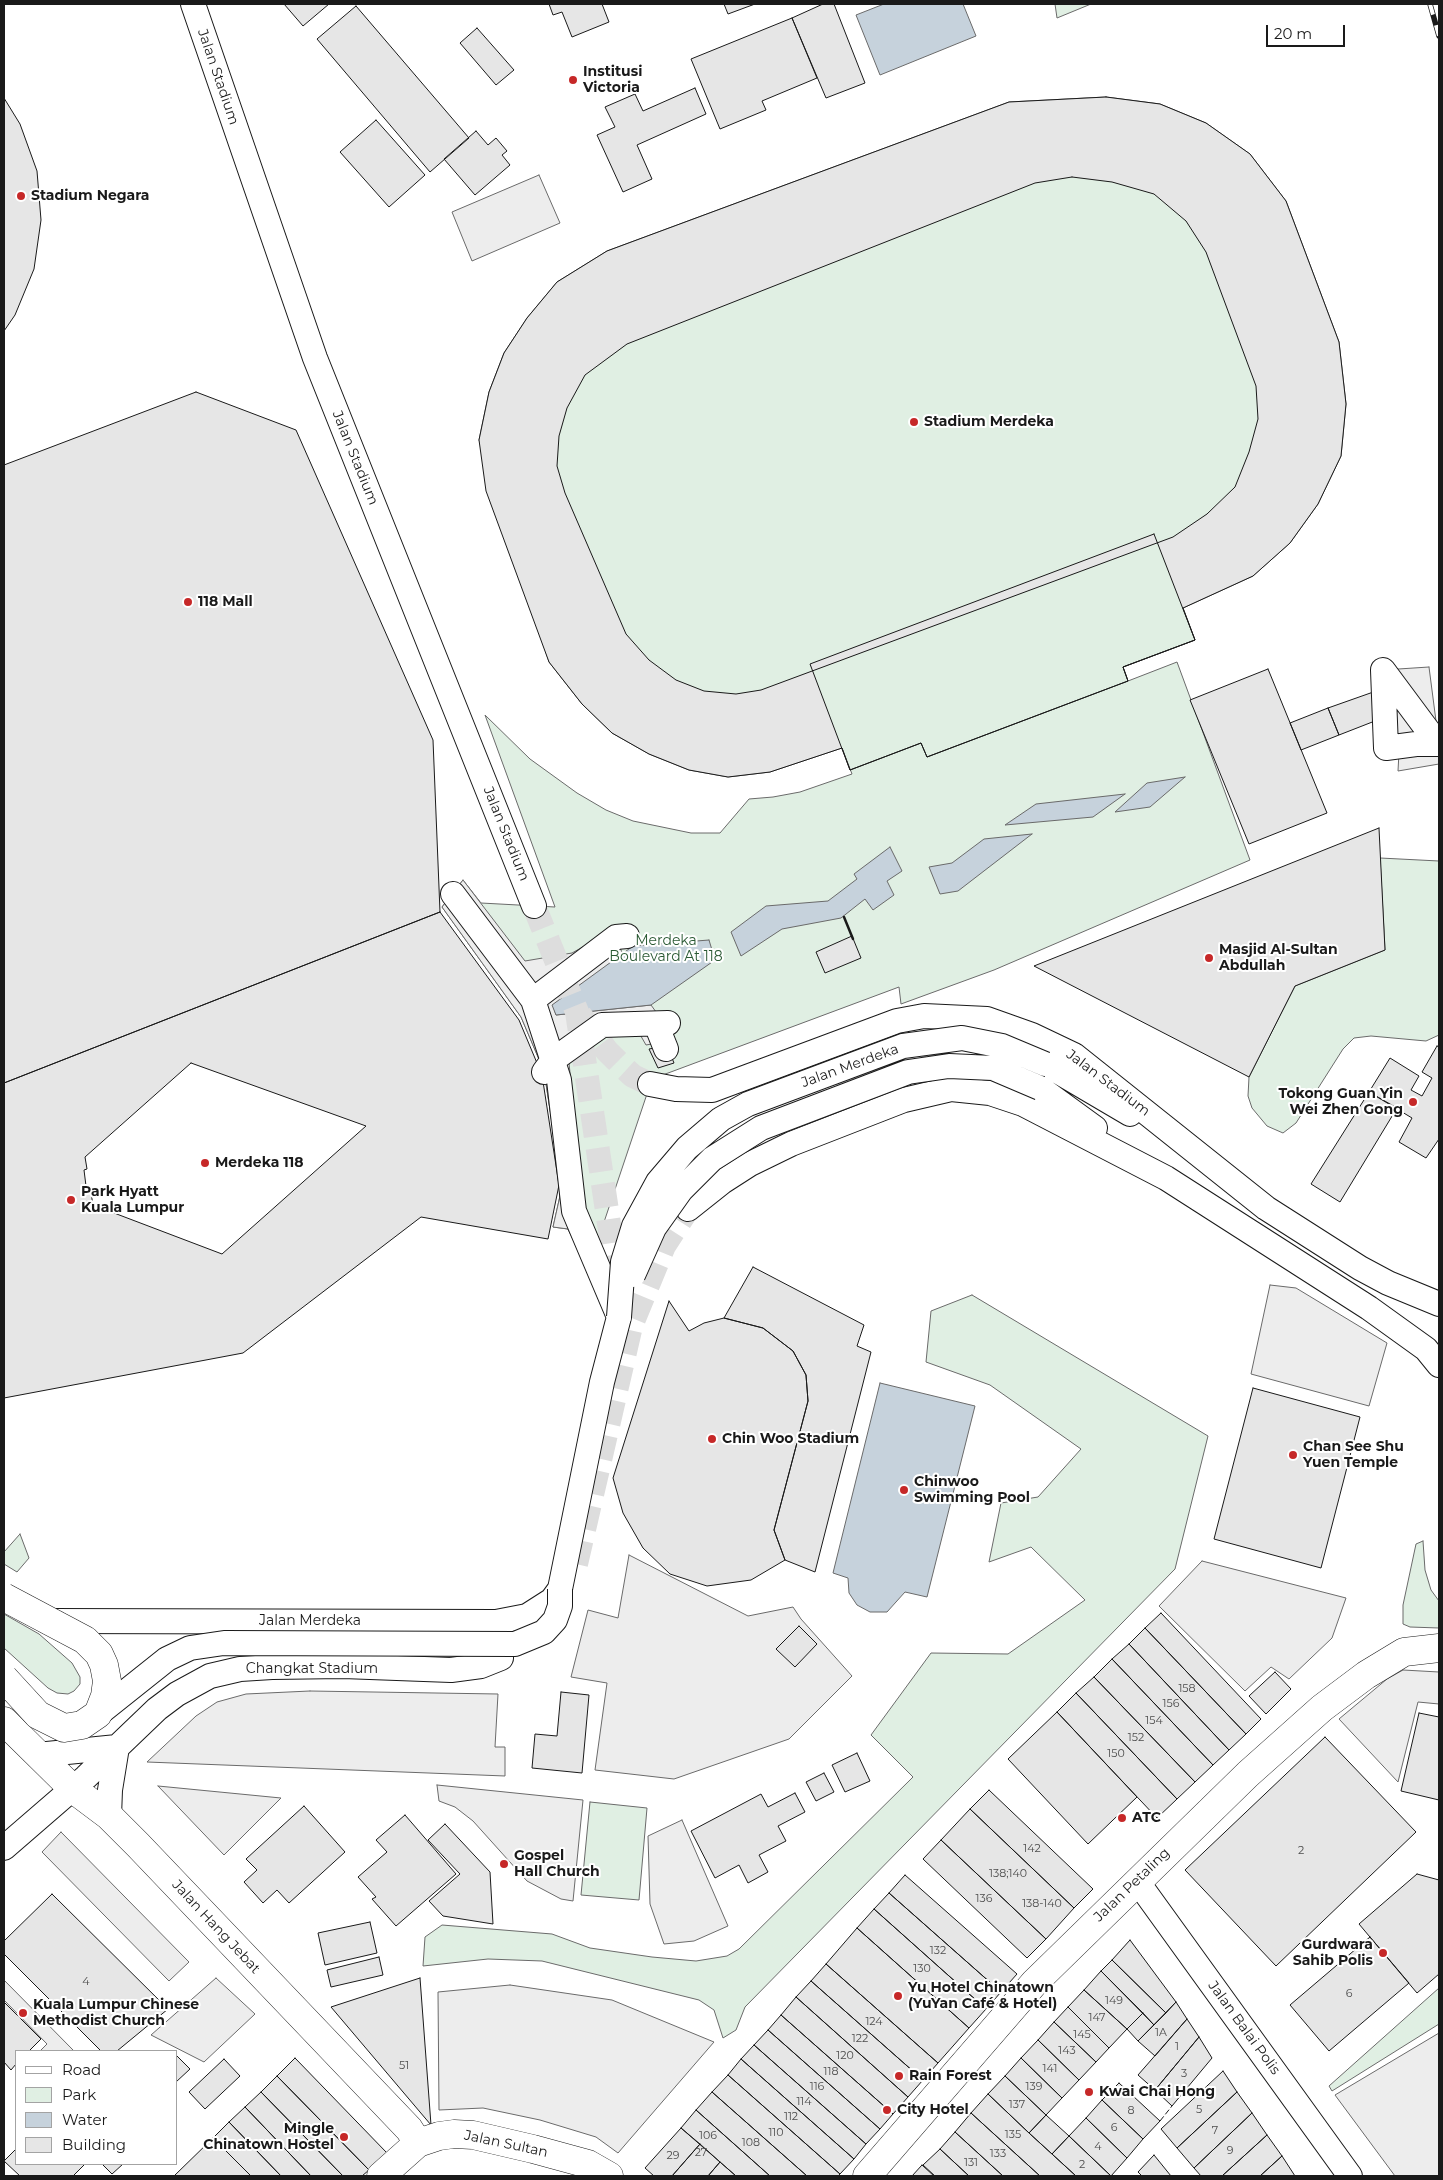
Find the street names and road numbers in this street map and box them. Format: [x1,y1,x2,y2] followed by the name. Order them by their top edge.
[194,27,242,127] street label: Jalan Stadium
[328,408,382,508] street label: Jalan Stadium
[479,784,533,884] street label: Jalan Stadium
[799,1041,901,1091] street label: Jalan Merdeka
[1063,1046,1153,1120] street label: Jalan Stadium
[259,1613,361,1629] street label: Jalan Merdeka
[246,1661,378,1677] street label: Changkat Stadium
[1091,1845,1173,1925] street label: Jalan Petaling
[168,1877,264,1977] street label: Jalan Hang Jebat
[1204,1978,1284,2078] street label: Jalan Balai Polis
[463,2127,549,2161] street label: Jalan Sultan

